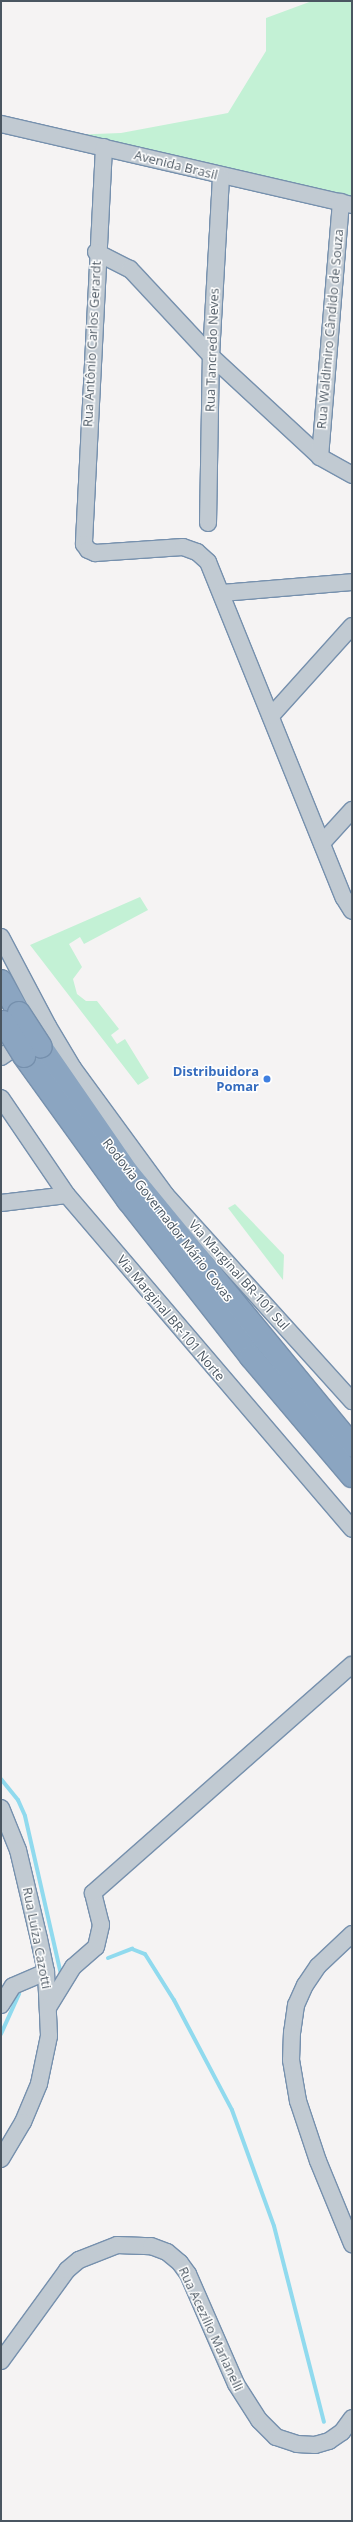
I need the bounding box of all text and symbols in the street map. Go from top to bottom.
street label: Avenida Brasil [133,147,219,183]
street label: Rua Waldimiro Cândido de Souza [313,228,347,430]
street label: Rua Antônio Carlos Gerardt [80,261,104,427]
street label: Rua Tancredo Neves [202,288,222,412]
place label: Distribuidora Pomar [173,1064,259,1095]
marker: Distribuidora Pomar [262,1074,272,1084]
street label: Rodovia Governador Mário Covas [99,1135,237,1305]
street label: Via Marginal BR-101 Sul [185,1217,293,1333]
street label: Via Marginal BR-101 Norte [114,1252,228,1384]
street label: Rua Luíza Cazotti [19,1886,55,1990]
street label: Rua Acezilio Marianelli [175,2264,247,2394]

